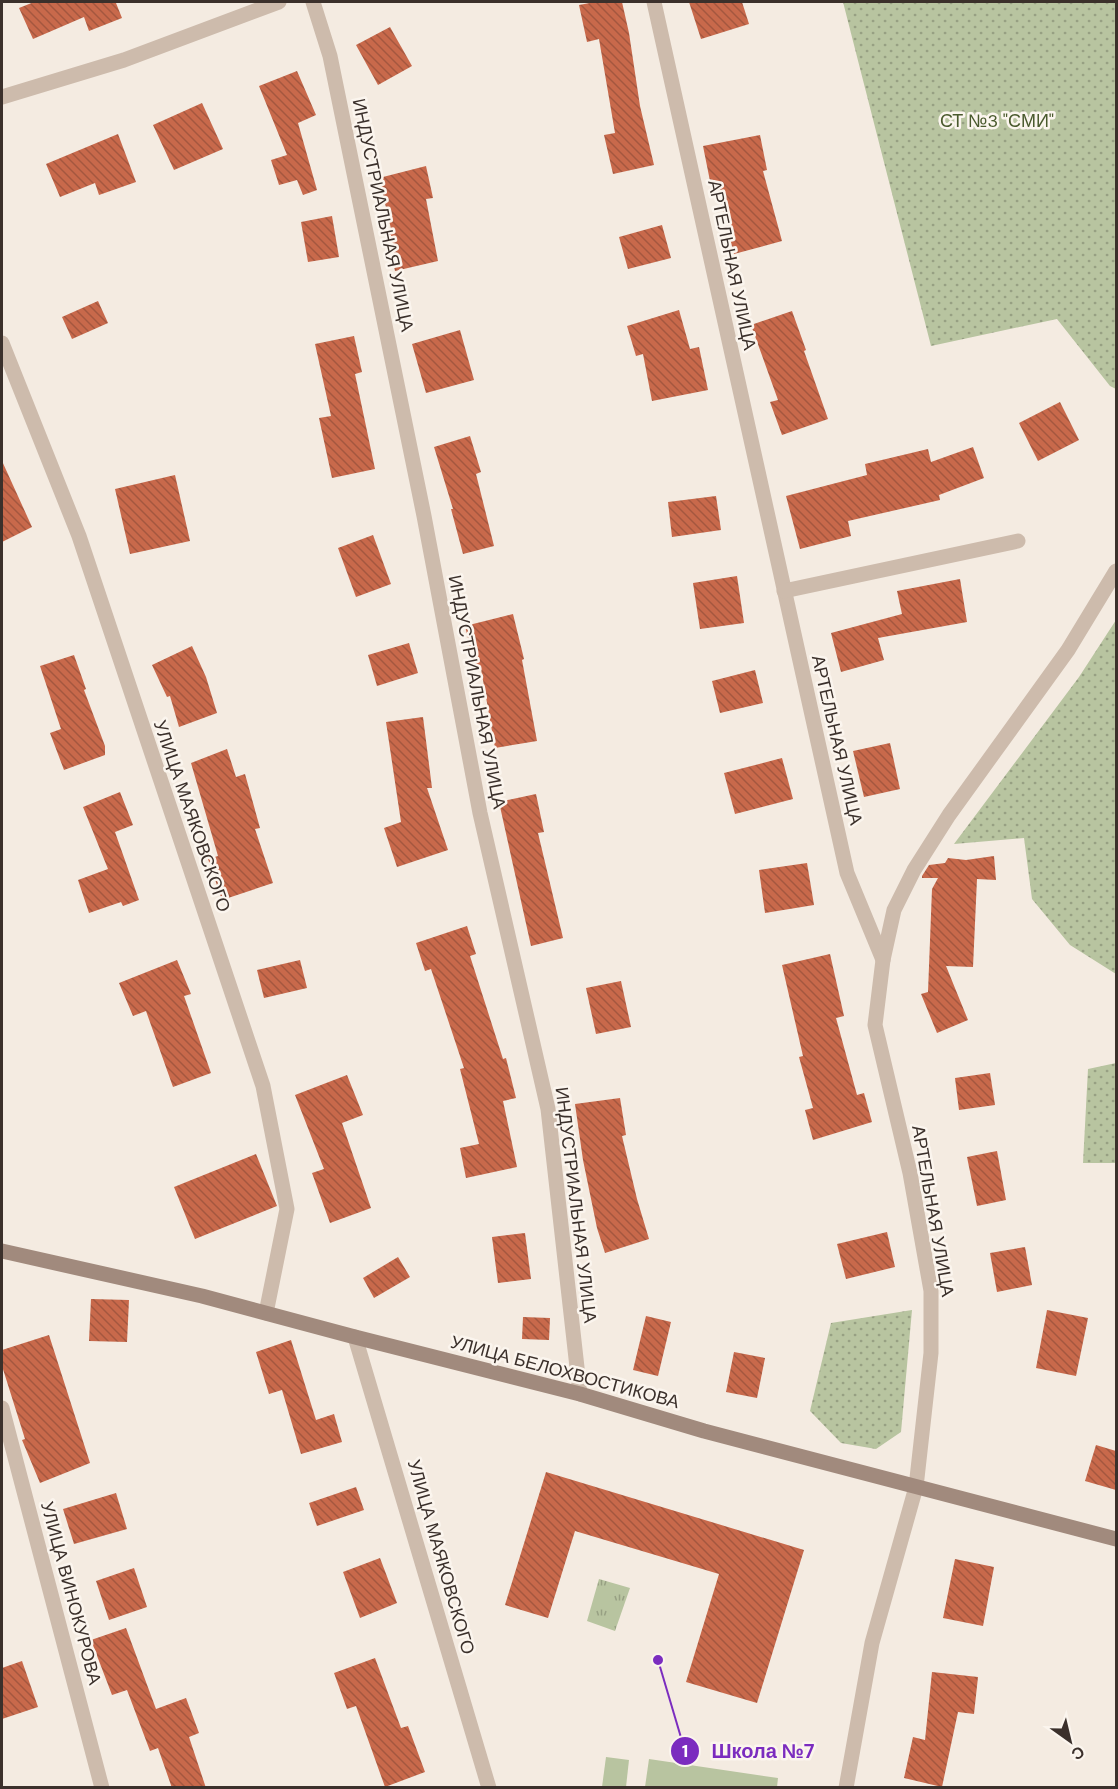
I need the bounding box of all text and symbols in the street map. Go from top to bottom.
street label: ИНДУСТРИАЛЬНАЯ УЛИЦА [347,96,419,334]
park label: СТ №3 "СМИ" [940,109,1054,133]
street label: АРТЕЛЬНАЯ УЛИЦА [702,178,762,352]
street label: ИНДУСТРИАЛЬНАЯ УЛИЦА [443,573,511,811]
street label: АРТЕЛЬНАЯ УЛИЦА [806,653,868,827]
street label: УЛИЦА МАЯКОВСКОГО [148,717,236,915]
street label: ИНДУСТРИАЛЬНАЯ УЛИЦА [550,1086,602,1324]
street label: АРТЕЛЬНАЯ УЛИЦА [906,1123,960,1299]
street label: УЛИЦА БЕЛОХВОСТИКОВА [448,1330,682,1414]
street label: УЛИЦА МАЯКОВСКОГО [402,1457,480,1657]
street label: УЛИЦА ВИНОКУРОВА [35,1499,107,1687]
north arrow [1040,1711,1100,1771]
callout: Школа №7 [670,1732,827,1770]
text: Школа №7 [711,1738,815,1764]
text: 1 [682,1739,688,1763]
text: С [1067,1741,1089,1765]

